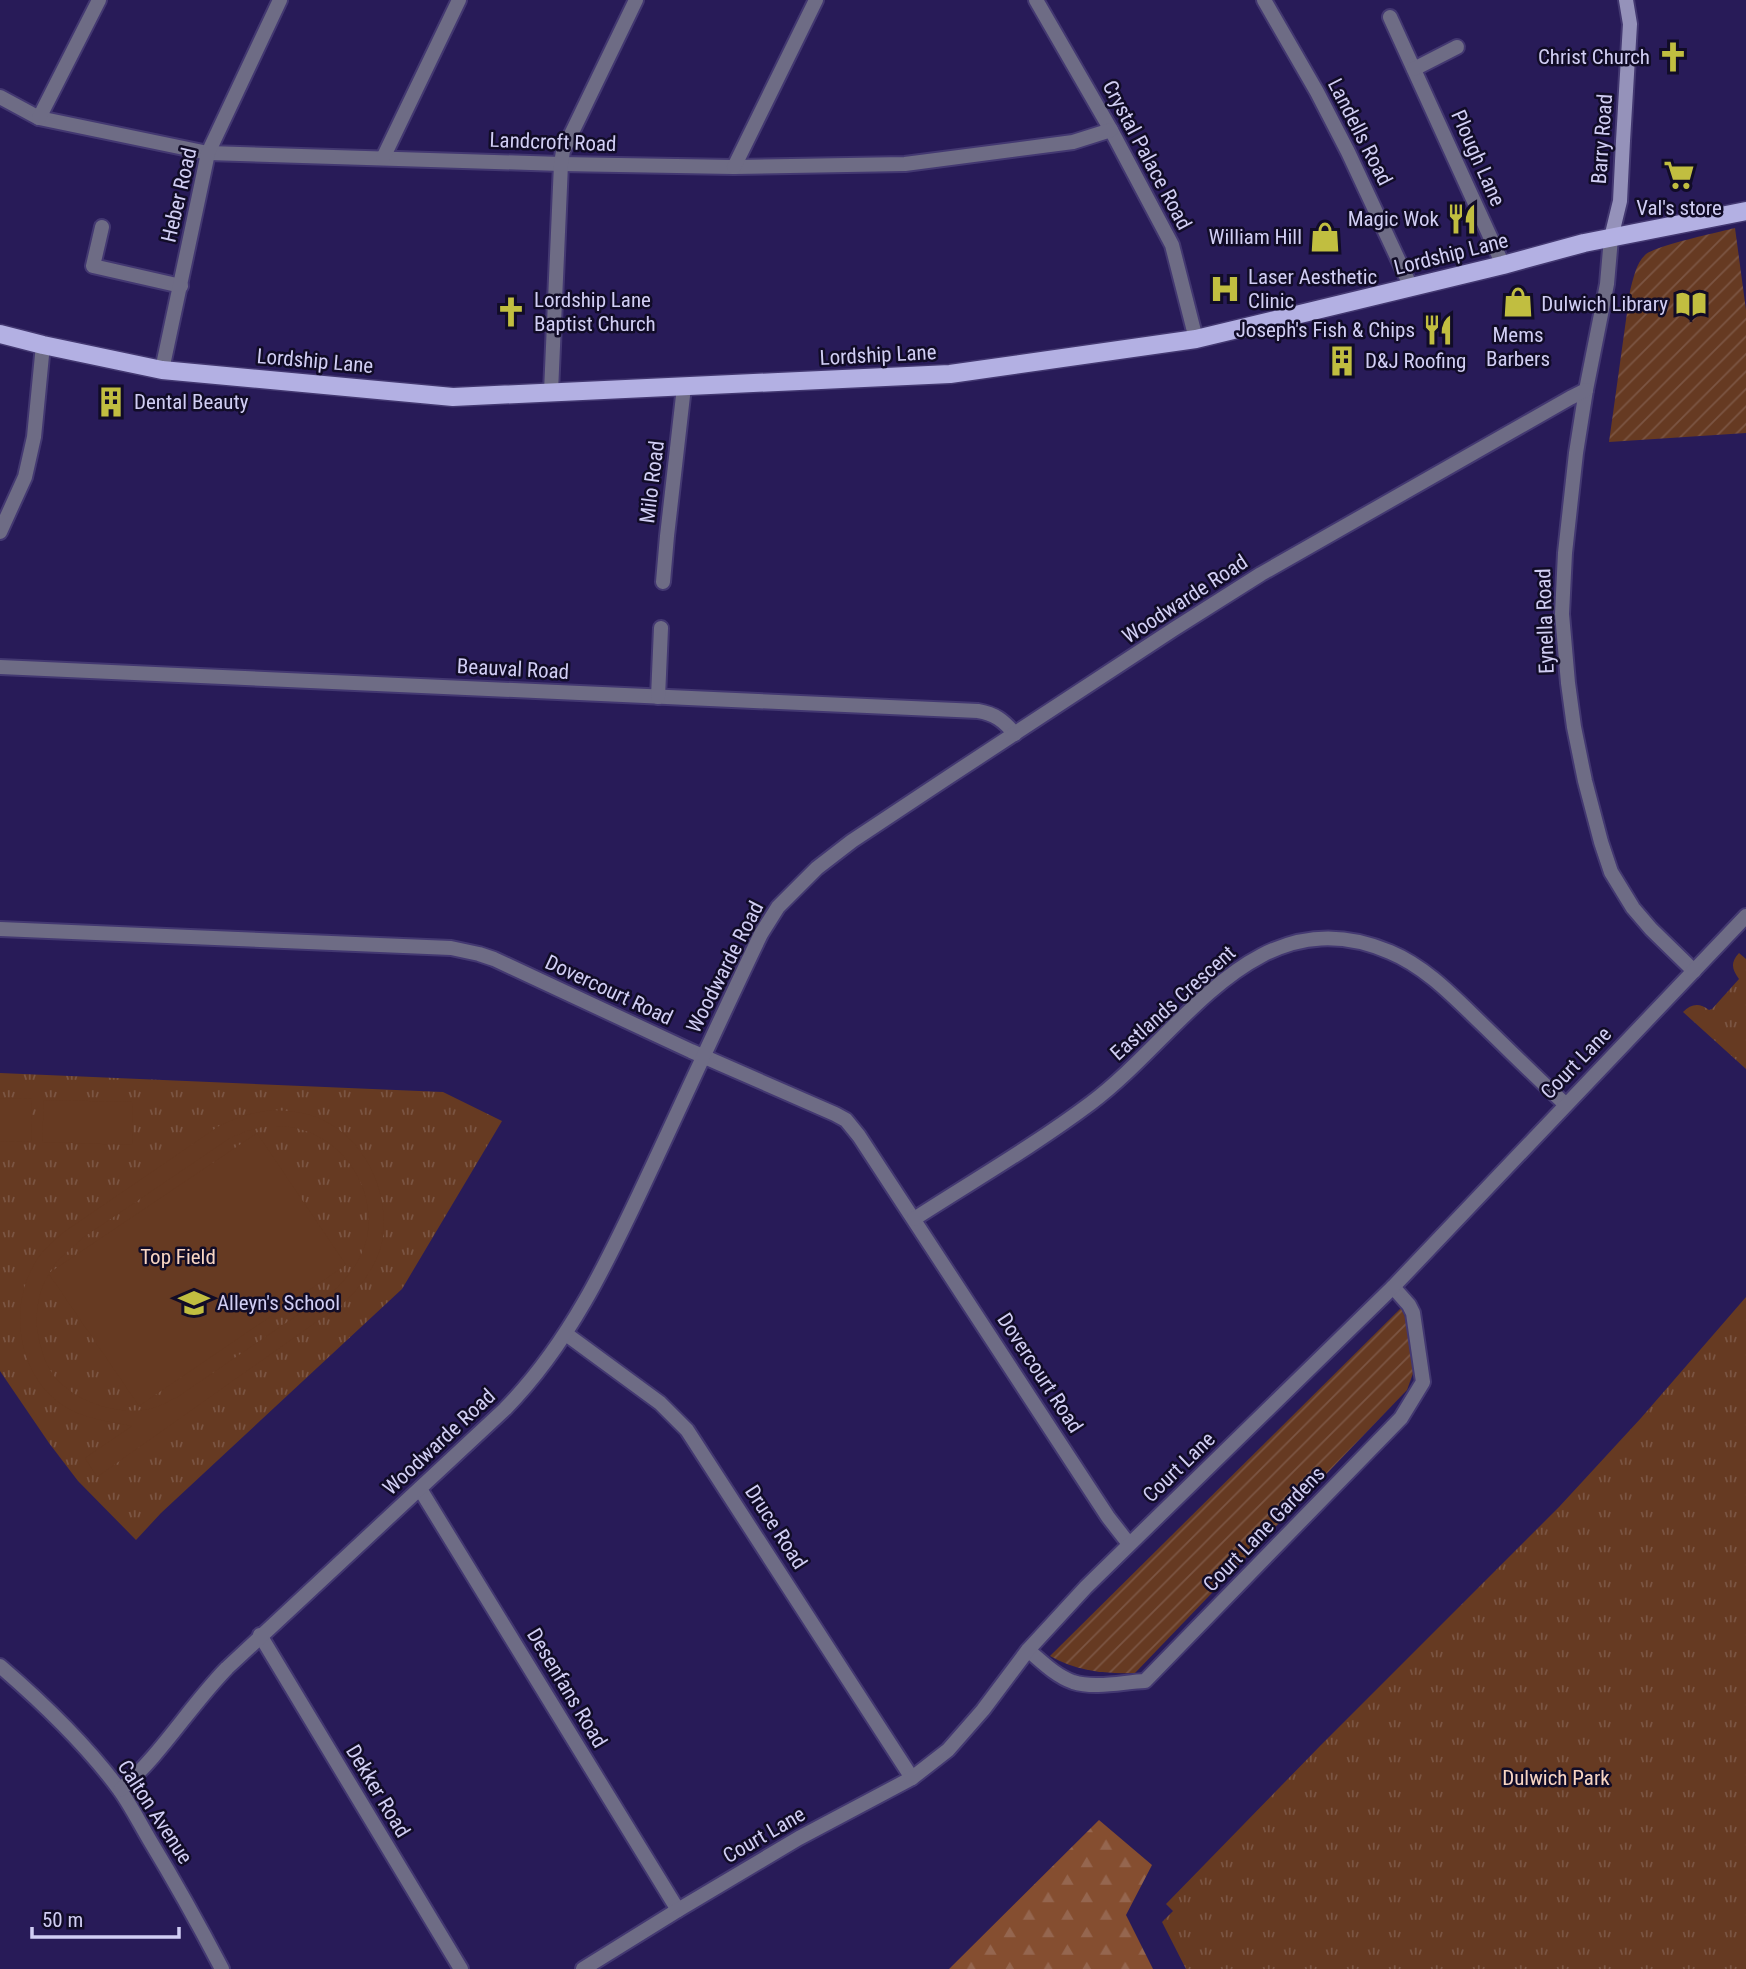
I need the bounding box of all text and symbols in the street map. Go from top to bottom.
church icon: Christ Church [1656,40,1690,74]
place label: Christ Church [1538,45,1650,69]
street label: Landells Road [1323,75,1397,189]
street label: Crystal Palace Road [1098,76,1196,234]
street label: Barry Road [1587,93,1617,185]
street label: Plough Lane [1446,106,1510,210]
street label: Landcroft Road [489,128,617,156]
street label: Heber Road [156,145,202,245]
supermarket icon: Val's store [1662,158,1696,192]
place label: Val's store [1636,196,1722,220]
restaurant icon: Magic Wok [1445,202,1479,236]
place label: Magic Wok [1348,207,1440,231]
shop icon: William Hill [1308,220,1342,254]
place label: William Hill [1209,225,1302,249]
street label: Lordship Lane [1391,228,1511,280]
place label: Laser Aesthetic Clinic [1248,265,1377,313]
hospital icon: Laser Aesthetic Clinic [1208,272,1242,306]
shop icon: Mems Barbers [1501,285,1535,319]
library icon: Dulwich Library [1674,287,1708,321]
place label: Lordship Lane Baptist Church [534,288,656,336]
place label: Dulwich Library [1541,292,1668,316]
church icon: Lordship Lane Baptist Church [494,295,528,329]
restaurant icon: Joseph's Fish & Chips [1421,313,1455,347]
place label: Joseph's Fish & Chips [1236,318,1415,342]
place label: Mems Barbers [1486,323,1550,371]
street label: Lordship Lane [819,340,937,370]
street label: Lordship Lane [256,344,374,378]
building icon: D&J Roofing [1325,344,1359,378]
place label: D&J Roofing [1365,349,1466,373]
building icon: Dental Beauty [94,385,128,419]
place label: Dental Beauty [134,390,249,414]
street label: Milo Road [635,439,669,525]
street label: Woodwarde Road [1118,550,1252,648]
street label: Eynella Road [1531,568,1559,674]
street label: Beauval Road [456,654,570,684]
street label: Woodwarde Road [682,897,768,1037]
street label: Eastlands Crescent [1106,941,1240,1065]
street label: Dovercourt Road [541,950,677,1030]
street label: Court Lane [1536,1022,1616,1104]
park label: Top Field [140,1245,216,1269]
school or university icon: Alleyn's School [177,1286,211,1320]
place label: Alleyn's School [217,1291,340,1315]
street label: Dovercourt Road [992,1309,1088,1437]
street label: Woodwarde Road [378,1384,500,1500]
street label: Court Lane [1138,1427,1220,1507]
street label: Court Lane Gardens [1198,1462,1330,1596]
street label: Druce Road [740,1481,812,1573]
street label: Desenfans Road [522,1624,612,1752]
street label: Dekker Road [341,1740,415,1842]
street label: Calton Avenue [113,1756,197,1868]
park label: Dulwich Park [1502,1766,1610,1790]
street label: Court Lane [719,1802,809,1868]
scale bar [32,1896,178,1940]
text: 50 m [42,1908,83,1932]

